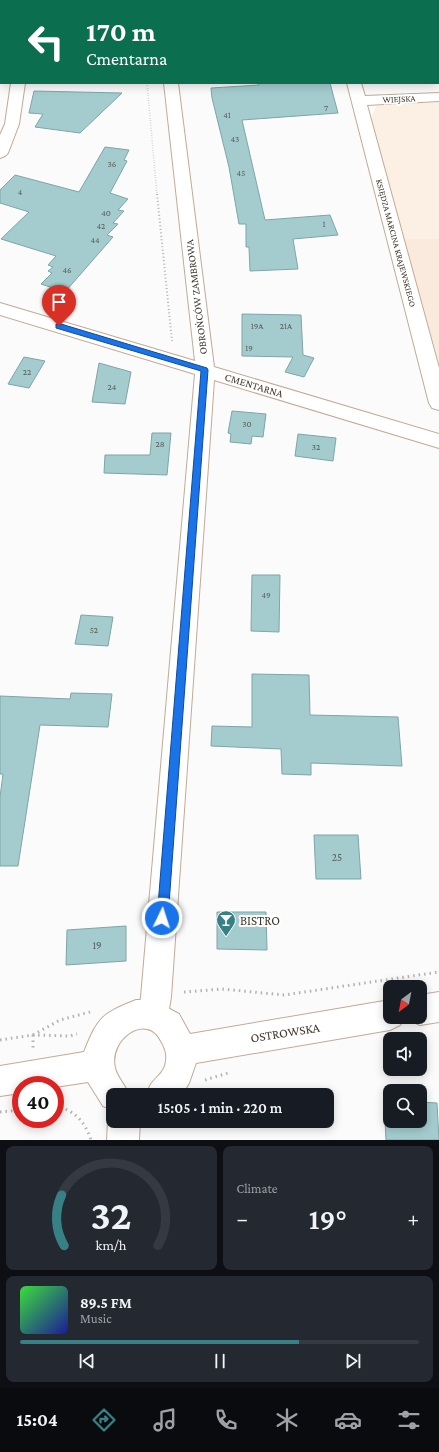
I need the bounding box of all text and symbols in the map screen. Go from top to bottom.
icon: left [20,16,72,68]
text: 170 m [86,16,156,47]
text: Cmentarna [86,49,167,69]
street label: WIEJSKA [382,93,417,105]
house number: 7 [324,103,328,113]
house number: 41 [223,110,231,120]
house number: 43 [231,134,239,144]
house number: 36 [108,159,117,169]
house number: 45 [237,168,245,178]
street label: KSIĘDZA MARCINA KRAJEWSKIEGO [374,178,418,308]
house number: 4 [18,187,23,197]
house number: 40 [101,208,111,218]
house number: 1 [323,219,326,229]
house number: 42 [97,221,105,231]
house number: 44 [90,235,100,245]
street label: OBROŃCÓW ZAMBROWA [183,238,209,355]
house number: 46 [62,265,72,275]
pin [42,285,76,326]
icon: arrive [48,291,70,313]
house number: 19A [251,321,264,331]
house number: 21A [280,321,293,331]
house number: 19 [245,343,253,353]
house number: 22 [23,367,31,377]
street label: CMENTARNA [223,370,285,400]
house number: 24 [108,382,117,392]
house number: 30 [242,419,252,429]
house number: 28 [155,439,165,449]
house number: 32 [312,442,320,452]
house number: 49 [261,590,271,600]
house number: 52 [90,625,98,635]
house number: 25 [332,851,342,863]
position arrow [141,897,183,939]
bar icon: BISTRO [215,909,237,937]
place label: BISTRO [240,913,280,928]
house number: 19 [92,939,102,951]
north arrow [383,980,427,1024]
map controls [383,980,427,1128]
street label: OSTROWSKA [249,1020,321,1045]
button: sound [383,1032,427,1076]
speed limit sign: 40 [12,1076,64,1128]
button: search [383,1084,427,1128]
text: 15:05 · 1 min · 220 m [158,1100,282,1116]
text: Climate [237,1181,277,1196]
text: 32 [91,1192,132,1238]
text: 19° [309,1202,347,1235]
text: − [237,1206,248,1231]
text: + [407,1206,419,1231]
text: km/h [96,1237,127,1253]
text: 89.5 FM [80,1295,132,1311]
text: Music [80,1311,112,1326]
icon: previous [76,1350,98,1372]
icon: pause [209,1350,231,1372]
icon: next [342,1350,364,1372]
icon: directions [90,1406,118,1434]
icon: music [151,1406,179,1434]
icon: phone [212,1406,240,1434]
icon: climate [273,1406,301,1434]
icon: car [334,1406,362,1434]
icon: filters [395,1406,423,1434]
text: 15:04 [16,1410,58,1430]

